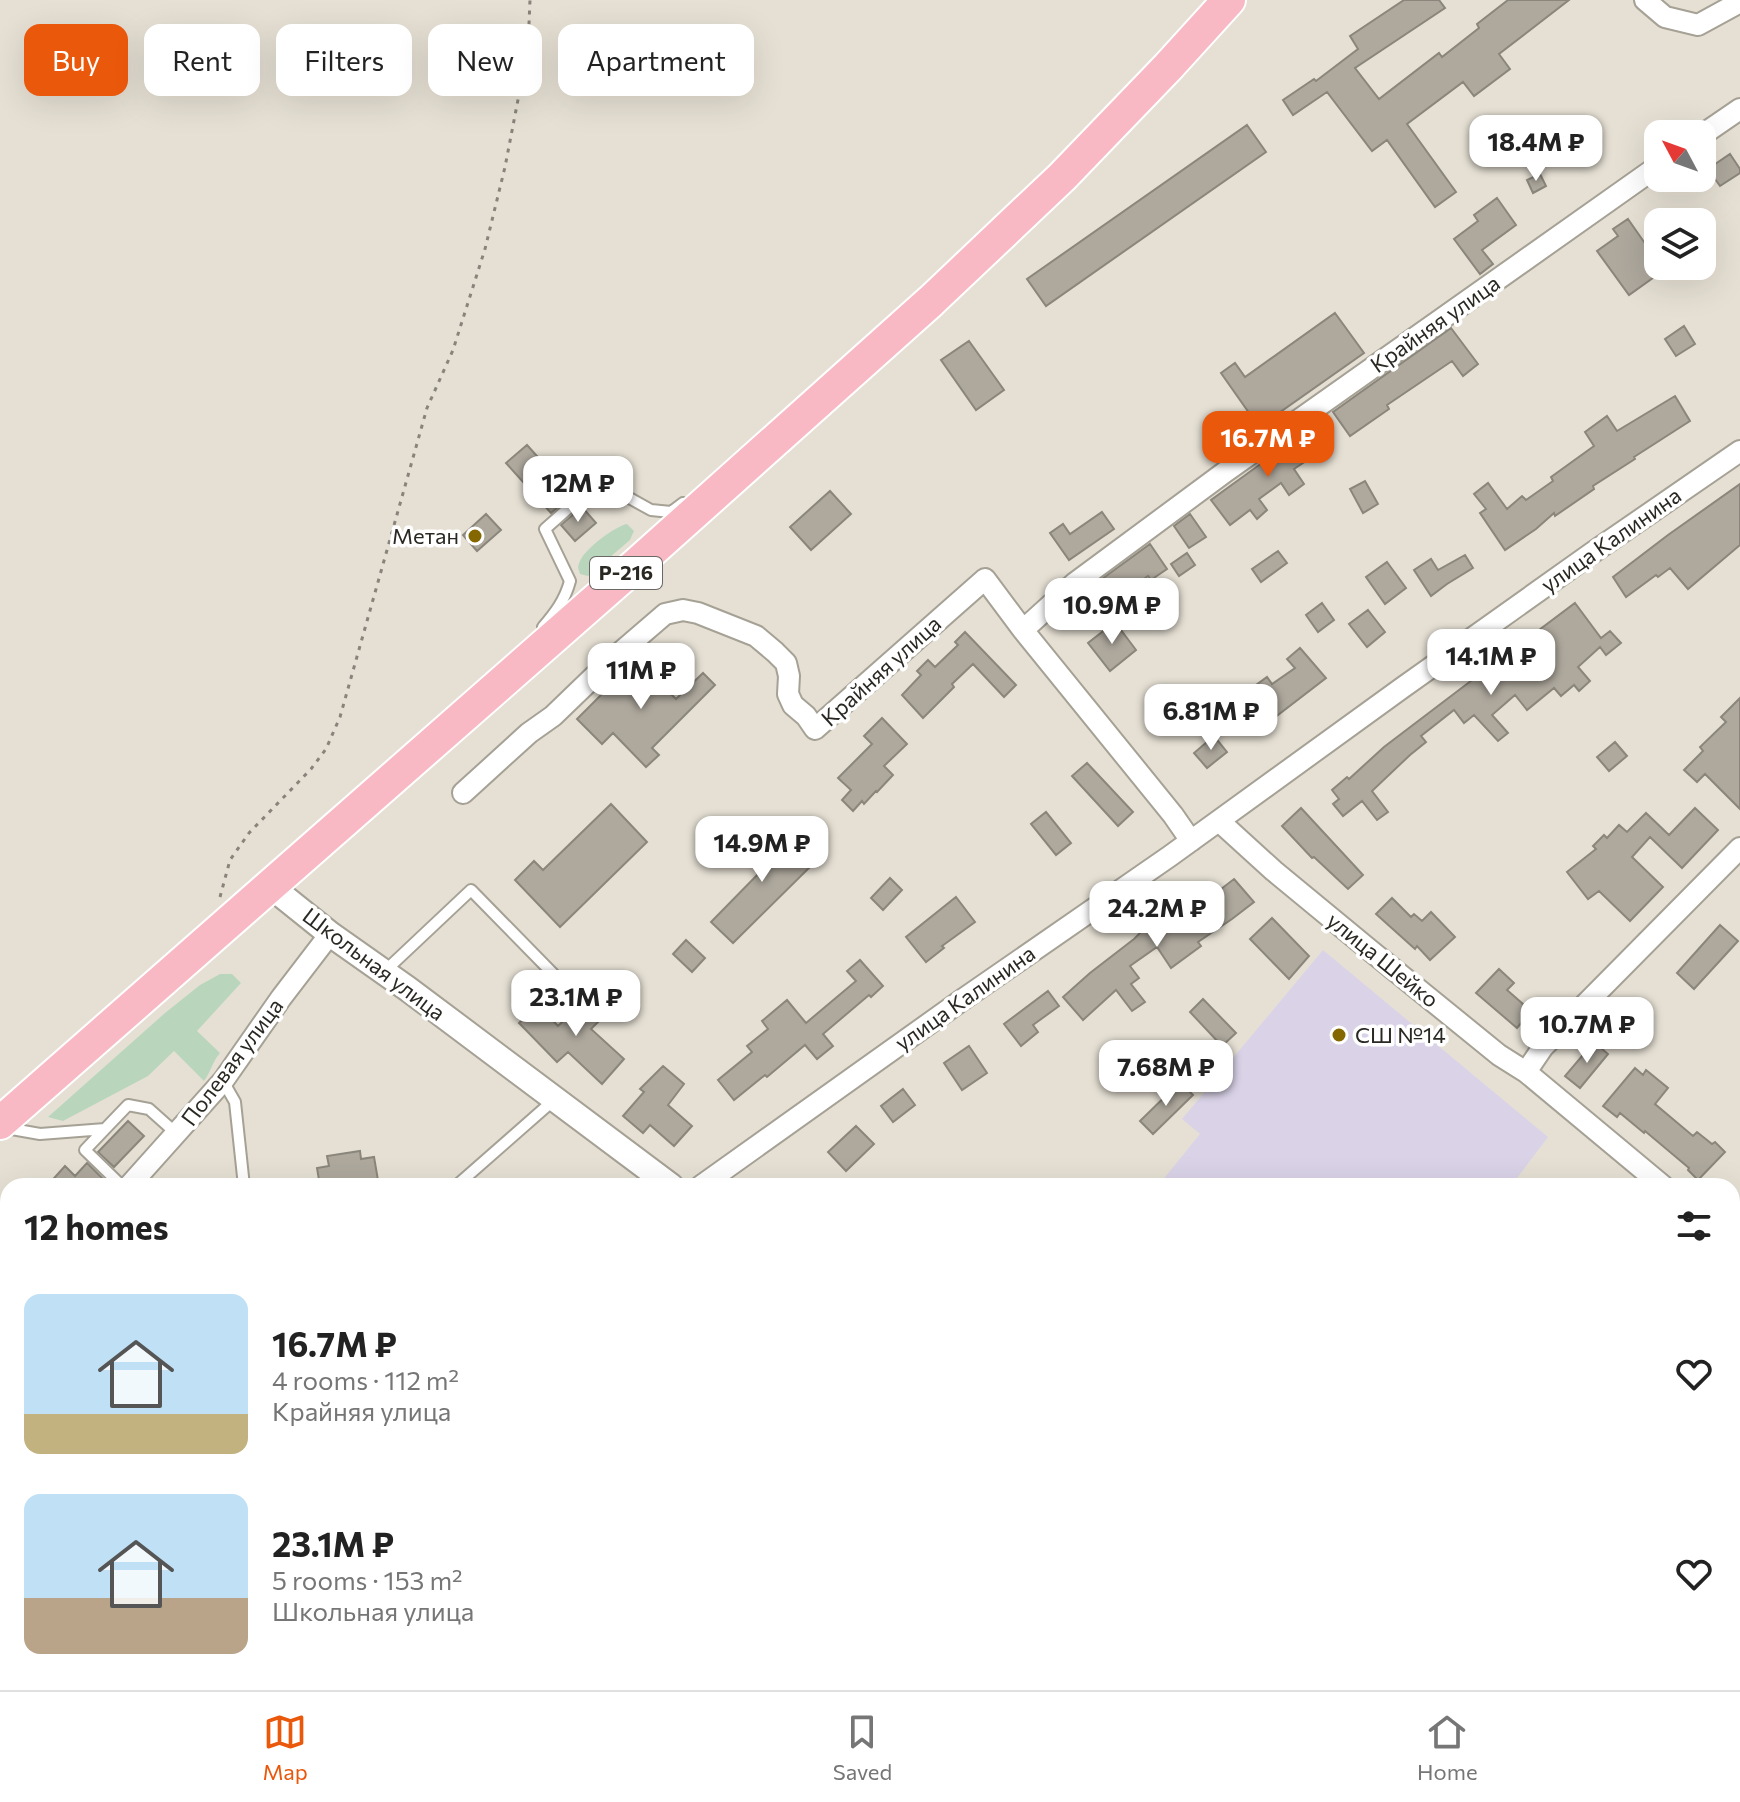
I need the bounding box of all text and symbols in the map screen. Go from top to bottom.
chip: Buy [24,24,128,96]
chip: Rent [144,24,260,96]
chip: Filters [276,24,412,96]
chip: New [428,24,542,96]
chip: Apartment [558,24,754,96]
pin: 18.4M ₽ [1462,115,1610,183]
north arrow [1644,120,1716,192]
map controls [1644,120,1716,280]
text: 18.4M ₽ [1487,125,1585,156]
button: layers [1644,208,1716,280]
street label: Крайняя улица [1365,269,1505,378]
pin: 16.7M ₽ [1194,411,1342,479]
text: 16.7M ₽ [1220,421,1316,452]
pin: 12M ₽ [522,456,634,524]
text: 12M ₽ [541,466,615,497]
street label: улица Калинина [1535,481,1686,598]
place label: Метан [392,522,459,549]
marker: Метан [466,527,484,545]
road number: Р-216 [590,557,662,589]
pin: 10.9M ₽ [1038,578,1186,646]
text: 10.9M ₽ [1063,588,1161,619]
street label: Крайняя улица [815,610,946,731]
pin: 14.1M ₽ [1417,629,1565,697]
text: 14.1M ₽ [1445,639,1537,670]
pin: 11M ₽ [585,643,697,711]
text: 11M ₽ [606,653,676,684]
pin: 6.81M ₽ [1137,684,1285,752]
text: 6.81M ₽ [1162,694,1260,725]
pin: 14.9M ₽ [688,816,836,884]
text: 14.9M ₽ [713,826,811,857]
pin: 24.2M ₽ [1083,881,1231,949]
text: 24.2M ₽ [1107,891,1207,922]
street label: Школьная улица [298,901,451,1026]
street label: улица Шейко [1322,906,1445,1013]
street label: улица Калинина [889,939,1040,1056]
pin: 23.1M ₽ [502,970,650,1038]
text: 23.1M ₽ [529,980,623,1011]
street label: Полевая улица [175,993,288,1131]
pin: 10.7M ₽ [1513,997,1661,1065]
text: 10.7M ₽ [1539,1007,1635,1038]
place label: СШ №14 [1355,1021,1446,1048]
marker: СШ №14 [1330,1026,1348,1044]
pin: 7.68M ₽ [1092,1040,1240,1108]
text: 7.68M ₽ [1117,1050,1215,1081]
icon: filters [1672,1204,1716,1248]
text: 12 homes [24,1205,169,1247]
text: 16.7M ₽ [272,1322,397,1364]
icon: home [88,1326,184,1422]
icon: heart [1672,1352,1716,1396]
text: 4 rooms · 112 m² [272,1364,459,1395]
text: Крайняя улица [272,1395,451,1426]
text: 23.1M ₽ [272,1522,394,1564]
icon: home [88,1526,184,1622]
icon: heart [1672,1552,1716,1596]
text: 5 rooms · 153 m² [272,1564,463,1595]
text: Школьная улица [272,1595,474,1626]
tab: Map [262,1710,308,1785]
tab: Saved [833,1710,892,1785]
tab: Home [1417,1710,1478,1785]

